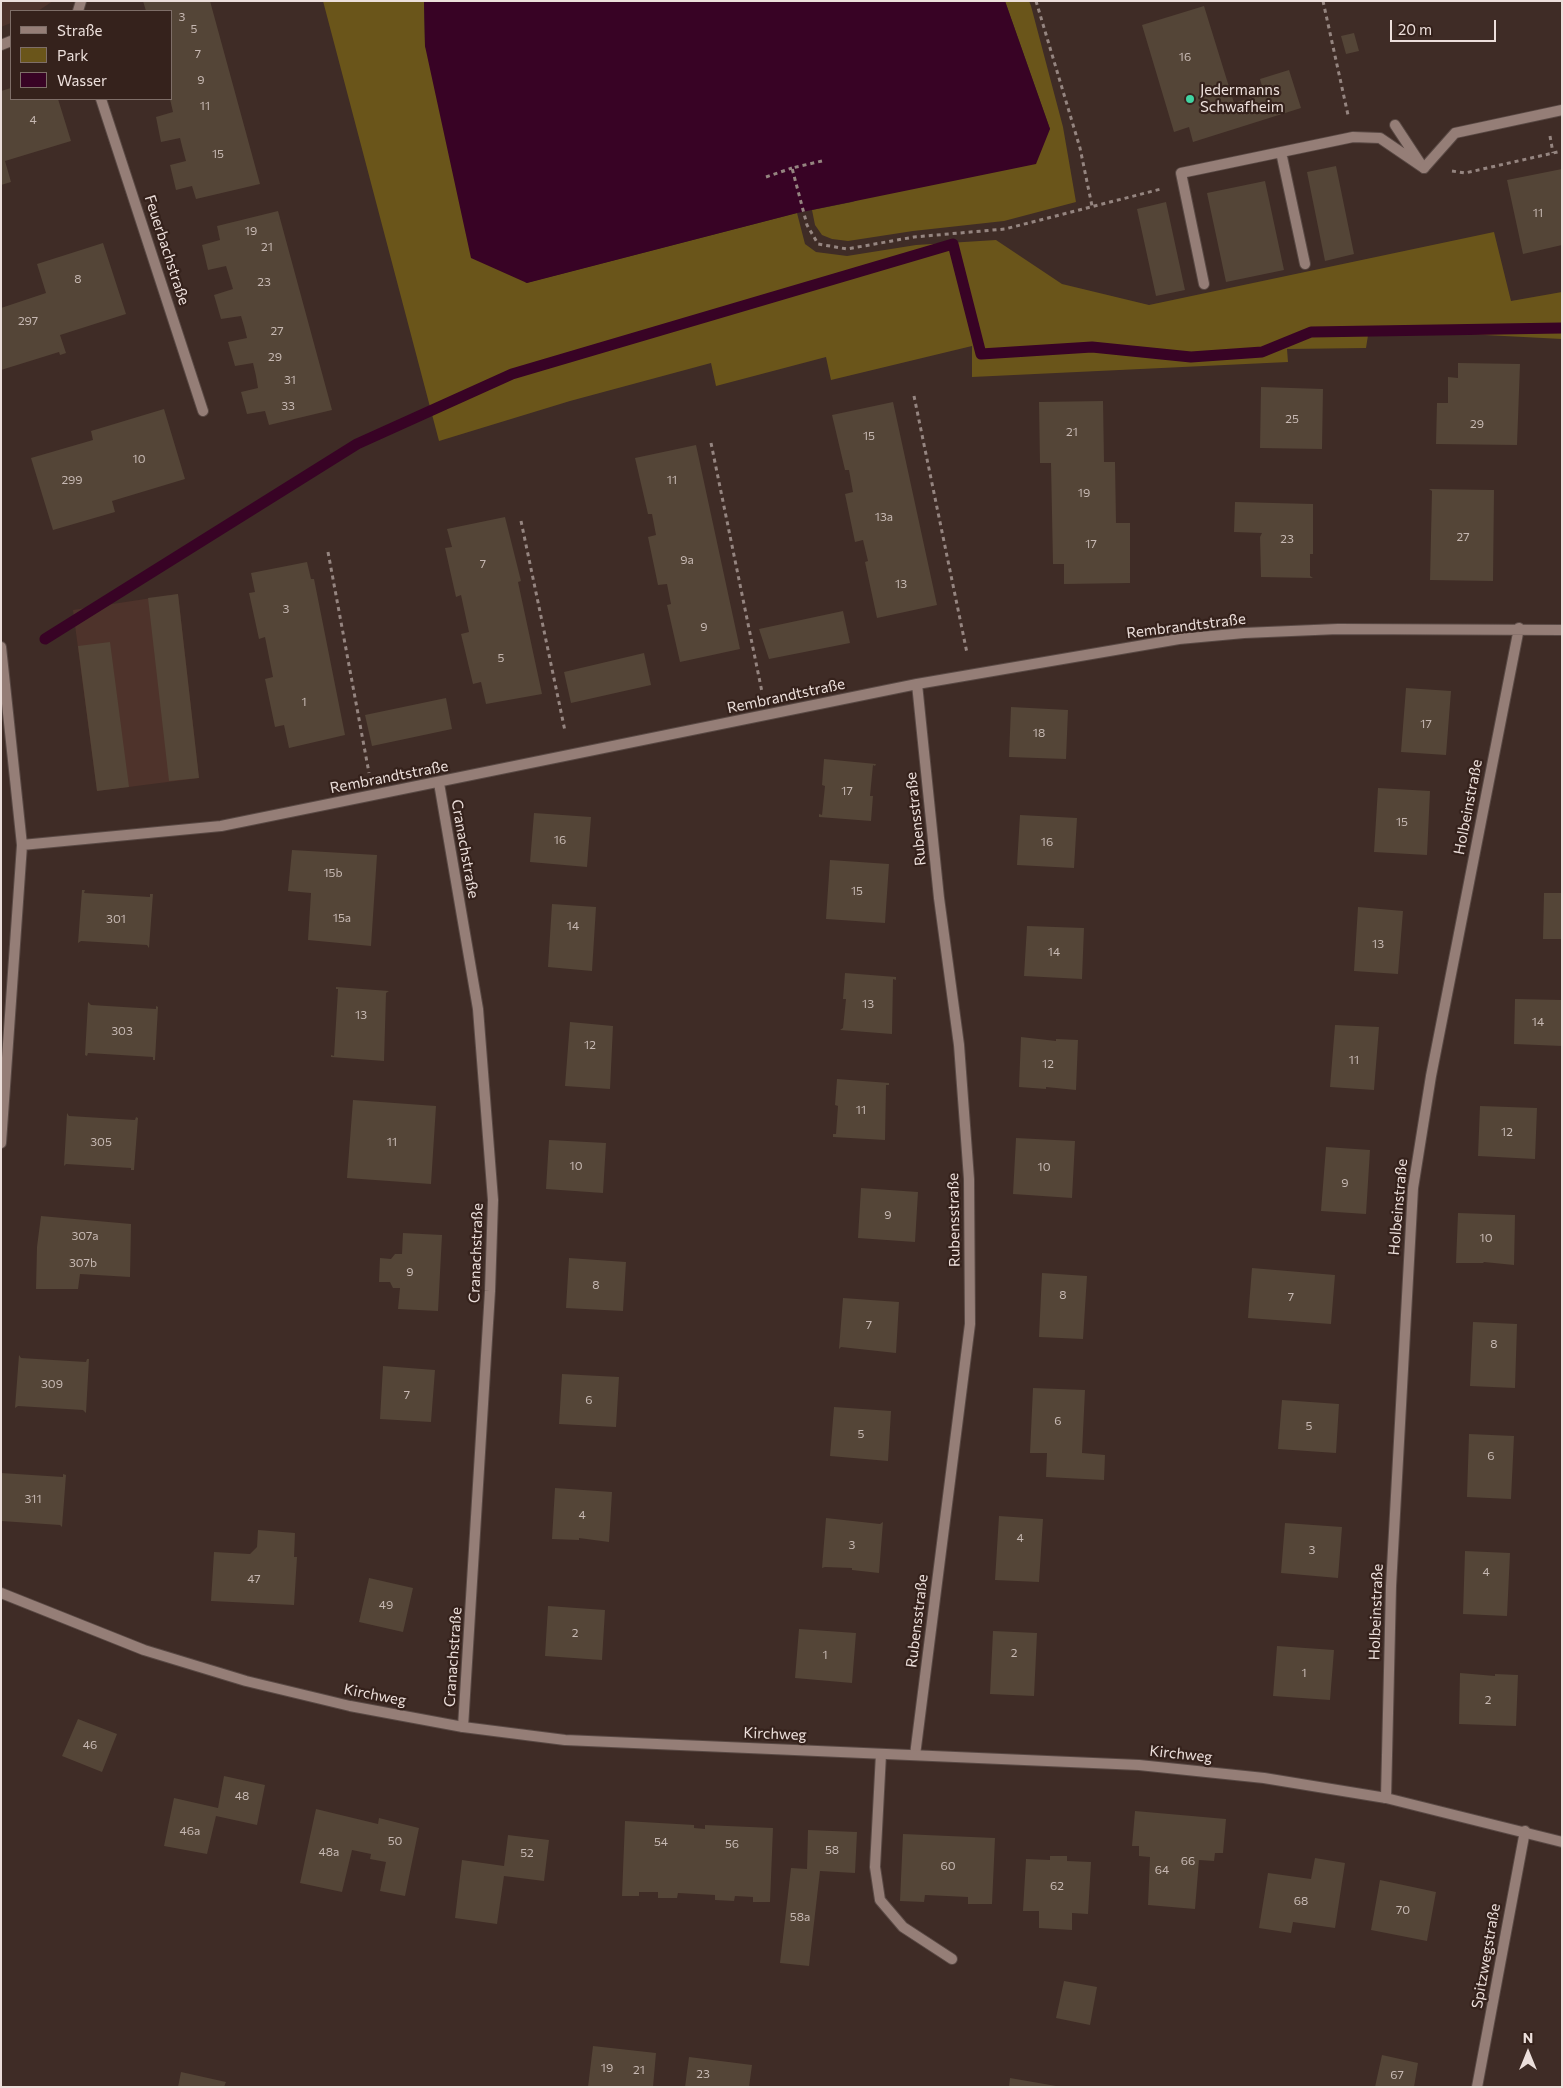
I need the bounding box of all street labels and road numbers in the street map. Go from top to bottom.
street label: Feuerbachstraße [141,193,193,307]
street label: Rembrandtstraße [1125,610,1247,642]
street label: Rembrandtstraße [725,675,847,717]
street label: Rembrandtstraße [328,757,450,797]
street label: Holbeinstraße [1450,758,1486,856]
street label: Rubensstraße [902,771,930,867]
street label: Cranachstraße [447,798,483,900]
street label: Holbeinstraße [1385,1158,1411,1256]
street label: Rubensstraße [944,1173,964,1267]
street label: Cranachstraße [465,1203,487,1303]
street label: Holbeinstraße [1365,1563,1387,1661]
street label: Rubensstraße [902,1573,932,1669]
street label: Cranachstraße [441,1606,465,1708]
street label: Kirchweg [342,1680,408,1710]
street label: Kirchweg [743,1724,807,1744]
street label: Kirchweg [1149,1742,1213,1766]
street label: Spitzwegstraße [1468,1902,1504,2010]

